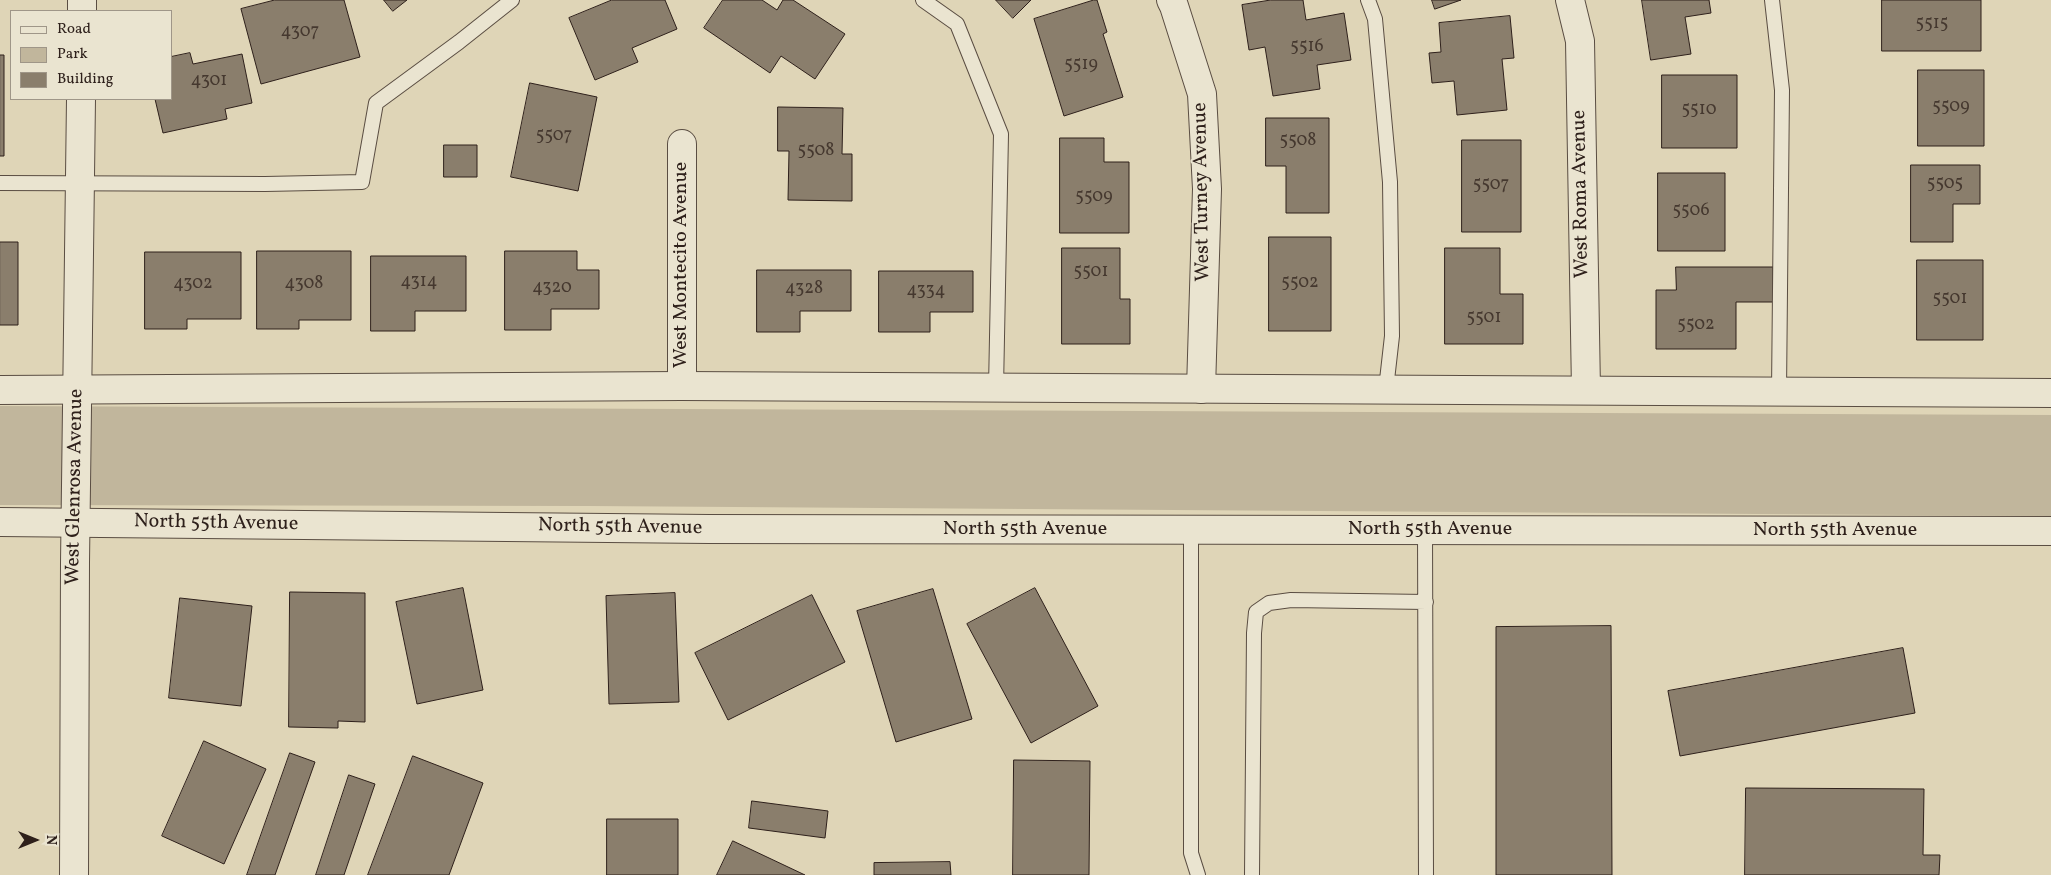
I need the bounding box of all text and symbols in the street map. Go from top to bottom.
legend [10,10,172,100]
house number: 5515 [1916,14,1948,36]
text: Road [57,19,91,40]
house number: 4307 [281,22,319,44]
house number: 5516 [1290,37,1324,59]
text: Park [57,44,88,65]
house number: 5519 [1064,55,1098,77]
text: Building [57,69,113,90]
house number: 4301 [191,71,227,93]
house number: 5509 [1932,97,1970,119]
house number: 5510 [1681,100,1717,122]
street label: West Turney Avenue [1189,102,1217,282]
street label: West Roma Avenue [1569,110,1595,278]
house number: 5507 [536,126,572,148]
house number: 5508 [1280,131,1316,153]
house number: 5508 [798,141,834,163]
street label: West Montecito Avenue [670,162,694,368]
house number: 5505 [1927,174,1963,196]
house number: 5507 [1473,175,1509,197]
house number: 5509 [1075,187,1113,209]
house number: 5506 [1672,201,1710,223]
house number: 5501 [1074,262,1108,284]
house number: 4314 [401,272,437,294]
house number: 5502 [1281,273,1319,295]
house number: 4302 [173,274,213,296]
house number: 4308 [285,274,323,296]
house number: 4320 [532,278,572,300]
house number: 4328 [785,279,823,301]
house number: 4334 [906,281,946,303]
house number: 5501 [1933,289,1967,311]
house number: 5501 [1467,308,1501,330]
house number: 5502 [1677,315,1715,337]
street label: West Glenrosa Avenue [62,389,90,585]
street label: North 55th Avenue [134,511,298,537]
street label: North 55th Avenue [538,515,702,541]
street label: North 55th Avenue [943,518,1107,542]
street label: North 55th Avenue [1348,518,1512,542]
street label: North 55th Avenue [1753,519,1917,543]
north arrow [10,815,60,865]
text: N [41,835,60,845]

